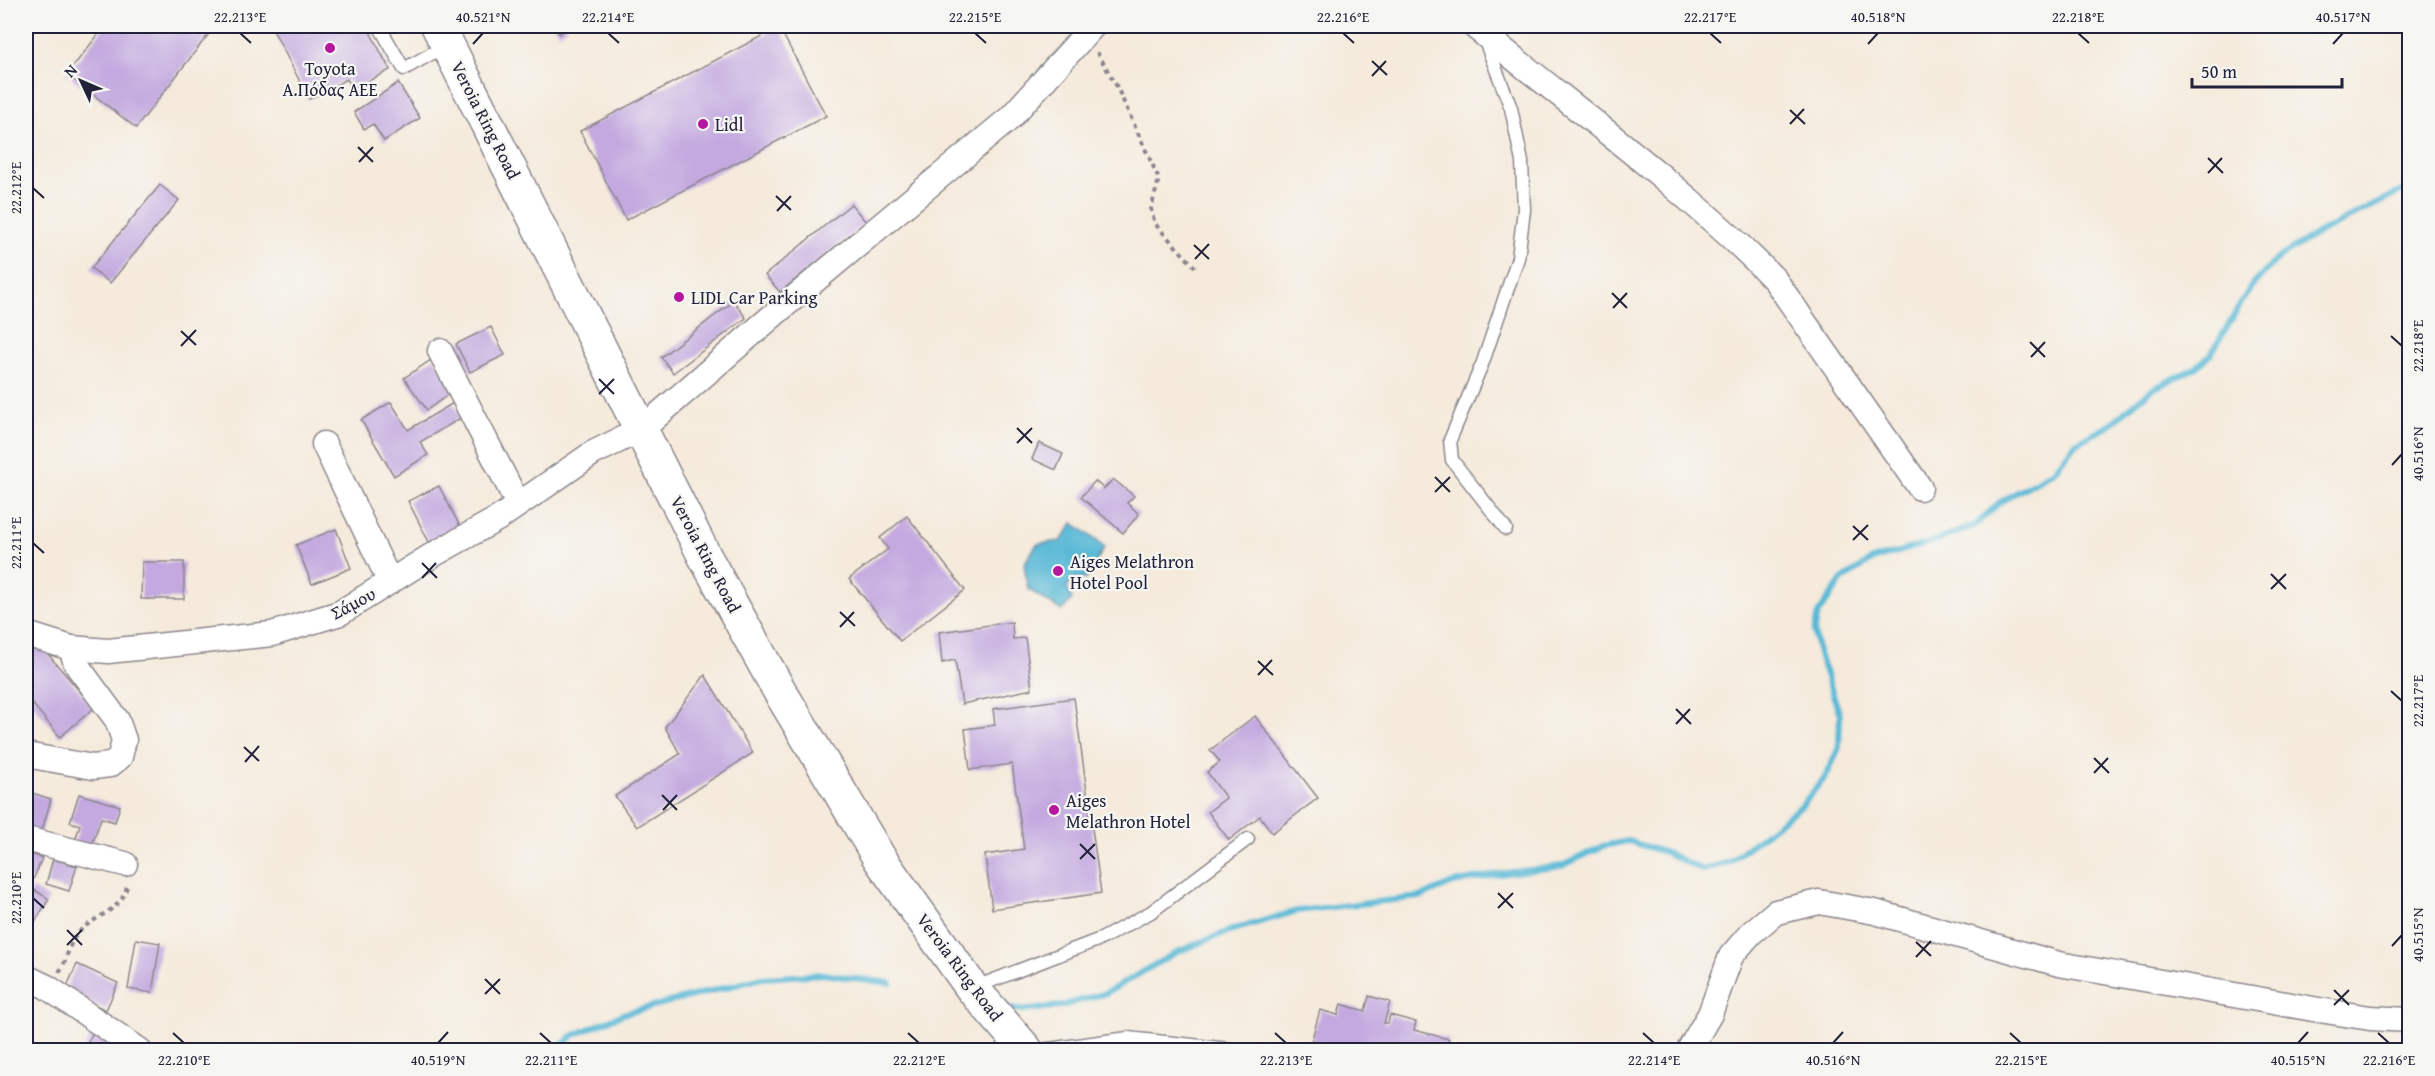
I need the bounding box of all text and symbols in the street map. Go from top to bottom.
text: 22.213°E [214,6,267,27]
text: 40.521°N [456,6,511,27]
text: 22.214°E [582,6,635,27]
text: 22.215°E [949,6,1002,27]
text: 22.216°E [1317,6,1370,27]
text: 22.217°E [1684,6,1737,27]
text: 40.518°N [1851,6,1906,27]
text: 22.218°E [2052,6,2105,27]
text: 40.517°N [2316,6,2371,27]
marker: Toyota Α.Πόδας ΑΕΕ [323,41,337,55]
north arrow [51,51,111,111]
scale bar [2192,51,2342,89]
place label: Toyota Α.Πόδας ΑΕΕ [282,55,378,103]
street label: Verοia Ring Road [445,56,528,184]
text: N [58,58,83,83]
text: 50 m [2201,58,2237,85]
place label: Lidl [715,111,744,138]
marker: Lidl [696,117,710,131]
text: 22.212°E [5,161,26,214]
place label: LIDL Car Parking [691,284,818,311]
marker: LIDL Car Parking [672,290,686,304]
text: 22.218°E [2407,319,2428,372]
text: 40.516°N [2407,426,2428,481]
street label: Verοia Ring Road [664,491,748,618]
text: 22.211°E [5,516,26,569]
place label: Aiges Melathron Hotel Pool [1070,548,1194,596]
marker: Aiges Melathron Hotel Pool [1051,564,1065,578]
street label: Σάμου [326,580,380,626]
text: 22.217°E [2407,674,2428,727]
place label: Aiges Melathron Hotel [1066,787,1191,835]
marker: Aiges Melathron Hotel [1047,803,1061,817]
text: 22.210°E [5,871,26,924]
street label: Verοia Ring Road [910,907,1010,1027]
text: 40.515°N [2407,907,2428,962]
text: 22.210°E [158,1049,211,1070]
text: 40.519°N [411,1049,466,1070]
text: 22.211°E [525,1049,578,1070]
text: 22.212°E [893,1049,946,1070]
text: 22.213°E [1260,1049,1313,1070]
text: 22.214°E [1628,1049,1681,1070]
text: 40.516°N [1806,1049,1861,1070]
text: 22.215°E [1995,1049,2048,1070]
text: 40.515°N [2271,1049,2326,1070]
text: 22.216°E [2363,1049,2416,1070]

